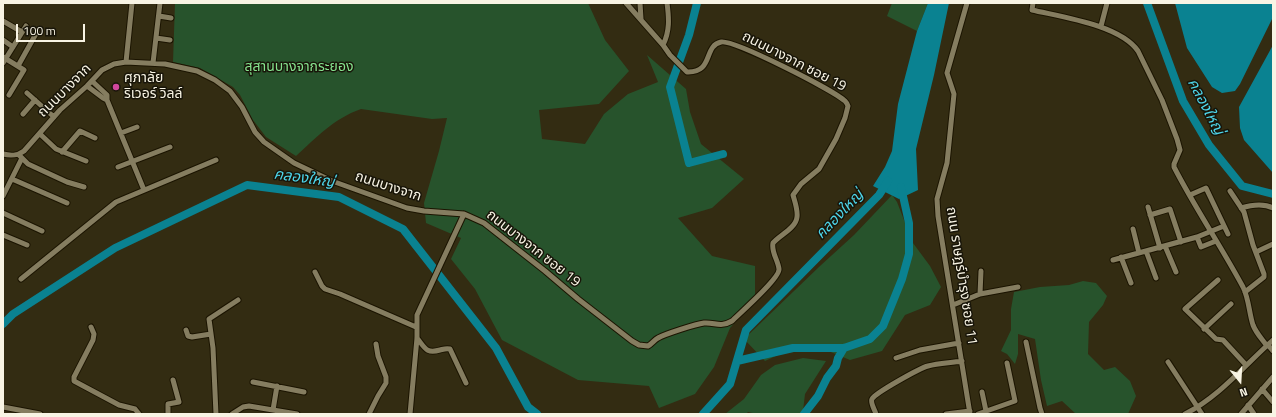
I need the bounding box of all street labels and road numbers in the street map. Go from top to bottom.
street label: ถนนบางจาก ซอย 19 [739,28,849,96]
street label: ถนนบางจาก [35,61,95,121]
street label: ถนนบางจาก [353,168,423,206]
street label: ถนน ราษฎร์บำรุง ซอย 11 [942,206,980,346]
street label: ถนนบางจาก ซอย 19 [483,207,583,291]

